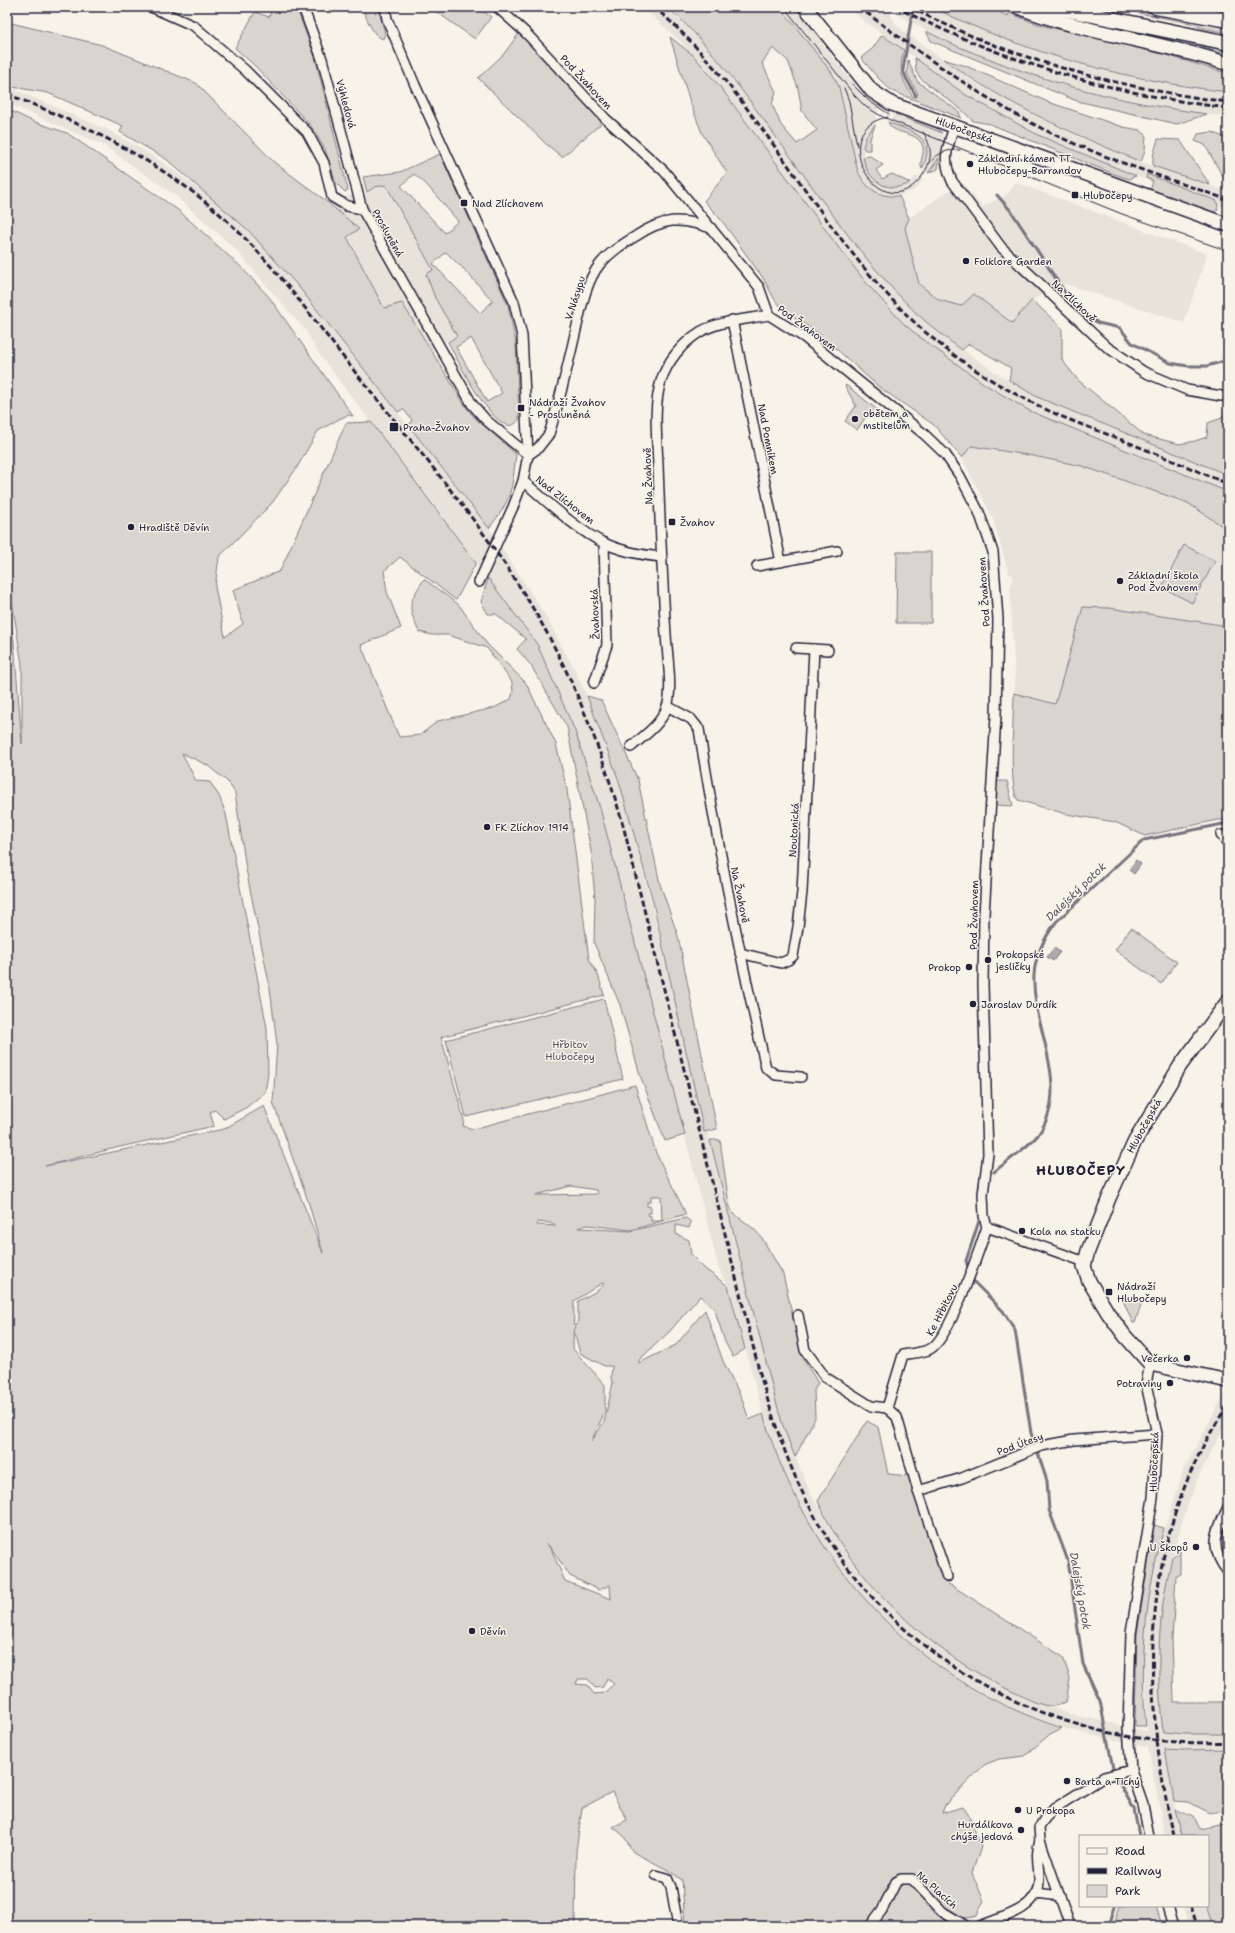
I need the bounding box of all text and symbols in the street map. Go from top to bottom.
street label: Pod Žvahovem [557,52,615,112]
street label: Výhledová [333,78,359,131]
street label: Hlubočepská [933,114,995,147]
place label: Základní kámen TT Hlubočepy-Barrandov [978,152,1082,177]
marker: Základní kámen TT Hlubočepy-Barrandov [965,159,975,169]
place label: Hlubočepy [1083,189,1133,202]
marker: Hlubočepy [1070,190,1080,200]
place label: Nad Zlíchovem [472,197,544,210]
marker: Nad Zlíchovem [459,198,469,208]
street label: Prosluněná [369,207,407,260]
place label: Folklore Garden [974,255,1052,268]
marker: Folklore Garden [961,256,971,266]
street label: V Násypu [562,274,588,322]
street label: Na Zlíchově [1049,277,1099,325]
street label: Pod Žvahovem [775,302,839,354]
place label: Nádraží Žvahov - Prosluněná [529,396,606,421]
street label: Nad Pomníkem [755,402,781,476]
marker: Nádraží Žvahov - Prosluněná [516,403,526,413]
place label: obětem a mstitelům [863,407,910,432]
marker: obětem a mstitelům [850,414,860,424]
marker: Praha-Žvahov [388,421,400,433]
place label: Praha-Žvahov [403,421,470,434]
street label: Na Žvahově [640,447,655,505]
street label: Nad Zlíchovem [533,473,597,527]
place label: Žvahov [680,516,715,529]
marker: Žvahov [667,517,677,527]
place label: Hradiště Děvín [139,521,209,534]
marker: Hradiště Děvín [126,522,136,532]
street label: Pod Žvahovem [975,556,993,627]
place label: Základní škola Pod Žvahovem [1128,569,1199,594]
marker: Základní škola Pod Žvahovem [1115,576,1125,586]
street label: Žvahovská [588,588,602,640]
street label: Noutonická [786,802,802,858]
place label: FK Zlíchov 1914 [495,821,569,834]
marker: FK Zlíchov 1914 [482,822,492,832]
water label: Dalejský potok [1043,859,1110,925]
street label: Na Žvahově [728,866,752,925]
street label: Pod Žvahovem [967,880,981,950]
place label: Prokopské jesličky [995,948,1045,973]
marker: Prokopské jesličky [983,955,993,965]
place label: Prokop [928,961,961,974]
marker: Prokop [964,962,974,972]
place label: Jaroslav Durdík [981,998,1057,1011]
marker: Jaroslav Durdík [968,999,978,1009]
park label: Hřbitov Hlubočepy [545,1038,595,1063]
street label: Hlubočepská [1124,1096,1165,1155]
district label: HLUBOČEPY [1036,1161,1126,1179]
place label: Kola na statku [1030,1225,1101,1238]
marker: Kola na statku [1017,1226,1027,1236]
place label: Nádraží Hlubočepy [1117,1280,1167,1305]
street label: Ke Hřbitovu [923,1282,961,1338]
marker: Nádraží Hlubočepy [1104,1287,1114,1297]
place label: Večerka [1141,1352,1180,1365]
marker: Večerka [1182,1353,1192,1363]
place label: Potraviny [1117,1377,1162,1390]
marker: Potraviny [1165,1378,1175,1388]
street label: Pod Útesy [995,1430,1045,1458]
street label: Hlubočepská [1146,1431,1162,1492]
place label: U Škopů [1150,1541,1188,1554]
marker: U Škopů [1191,1542,1201,1552]
water label: Dalejský potok [1066,1551,1094,1632]
place label: Děvín [480,1625,506,1638]
marker: Děvín [467,1626,477,1636]
place label: Barta a Tichý [1075,1775,1140,1788]
marker: Barta a Tichý [1062,1776,1072,1786]
place label: U Prokopa [1026,1804,1076,1817]
marker: U Prokopa [1013,1805,1023,1815]
place label: Hurdálkova chýše jedová [951,1818,1014,1843]
marker: Hurdálkova chýše jedová [1016,1825,1026,1835]
legend [1079,1835,1209,1907]
text: Road [1115,1843,1146,1859]
text: Railway [1115,1863,1162,1879]
street label: Na Placích [914,1868,960,1912]
text: Park [1115,1883,1141,1899]

